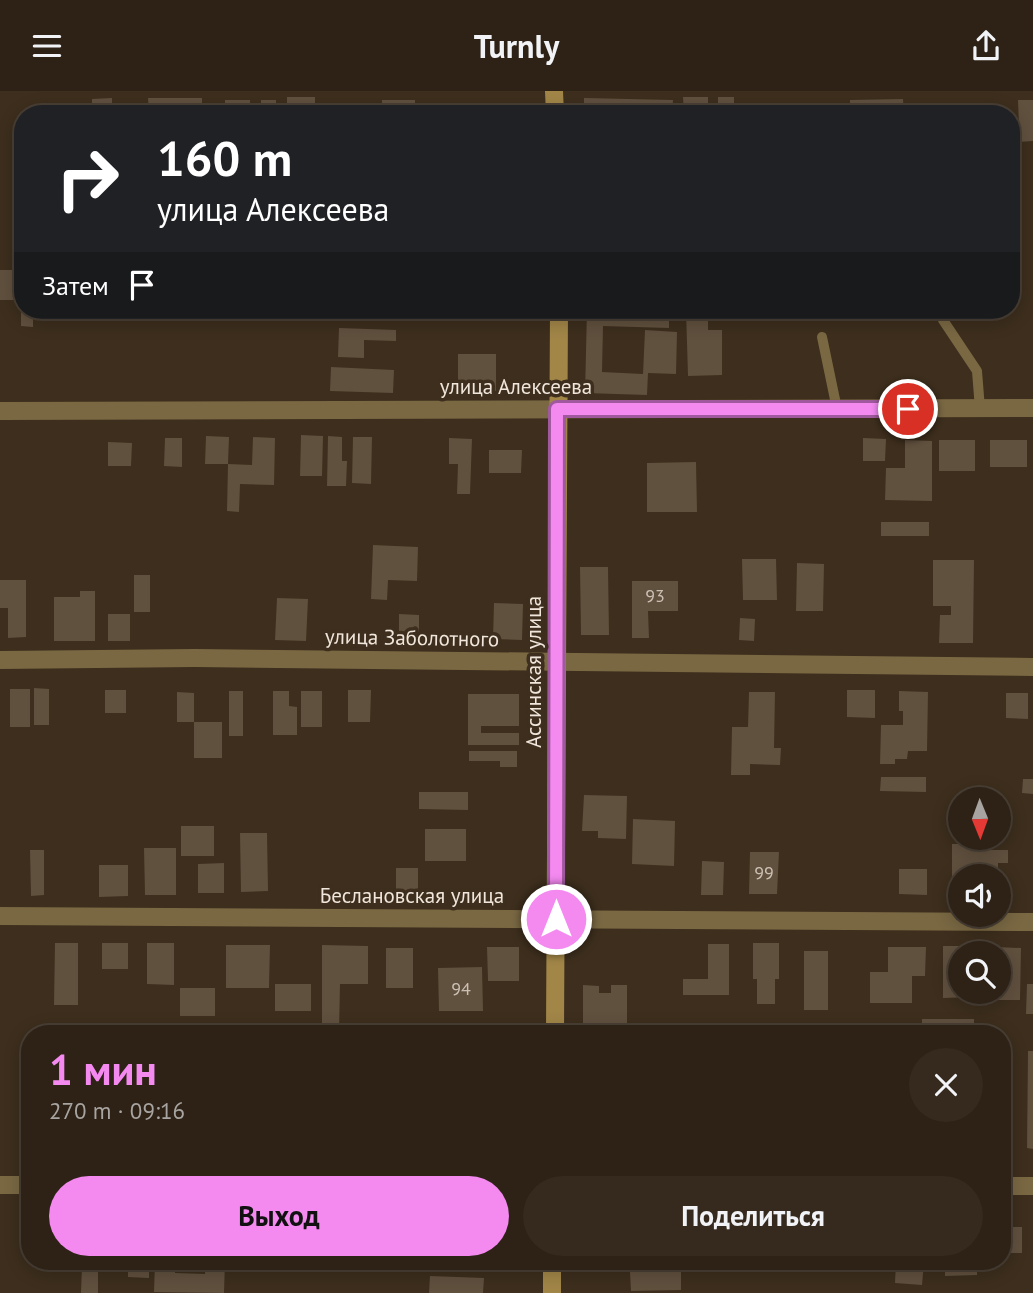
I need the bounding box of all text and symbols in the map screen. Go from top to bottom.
text: Turnly [474,25,559,67]
icon: menu [28,27,66,65]
icon: share [967,27,1005,65]
text: 160 m [157,126,292,190]
icon: right [42,133,133,224]
text: улица Алексеева [157,188,389,230]
icon: arrive [123,266,161,304]
text: Затем [42,269,109,302]
street label: улица Алексеева [440,373,592,400]
pin [878,379,938,439]
icon: arrive [889,390,927,428]
house number: 93 [645,584,665,607]
street label: Ассинская улица [520,596,547,748]
street label: улица Заболотного [325,622,499,653]
north arrow [948,787,1012,851]
map controls [948,787,1011,1004]
house number: 99 [754,861,774,884]
button: sound [948,864,1011,927]
street label: Беслановская улица [320,882,504,909]
position arrow [519,882,593,956]
button: search [948,941,1011,1004]
house number: 94 [451,977,471,1000]
text: 1 мин [49,1042,157,1097]
button: close [909,1048,983,1122]
text: 270 m · 09:16 [49,1096,185,1125]
button: Выход [49,1176,509,1256]
button: Поделиться [523,1176,983,1256]

